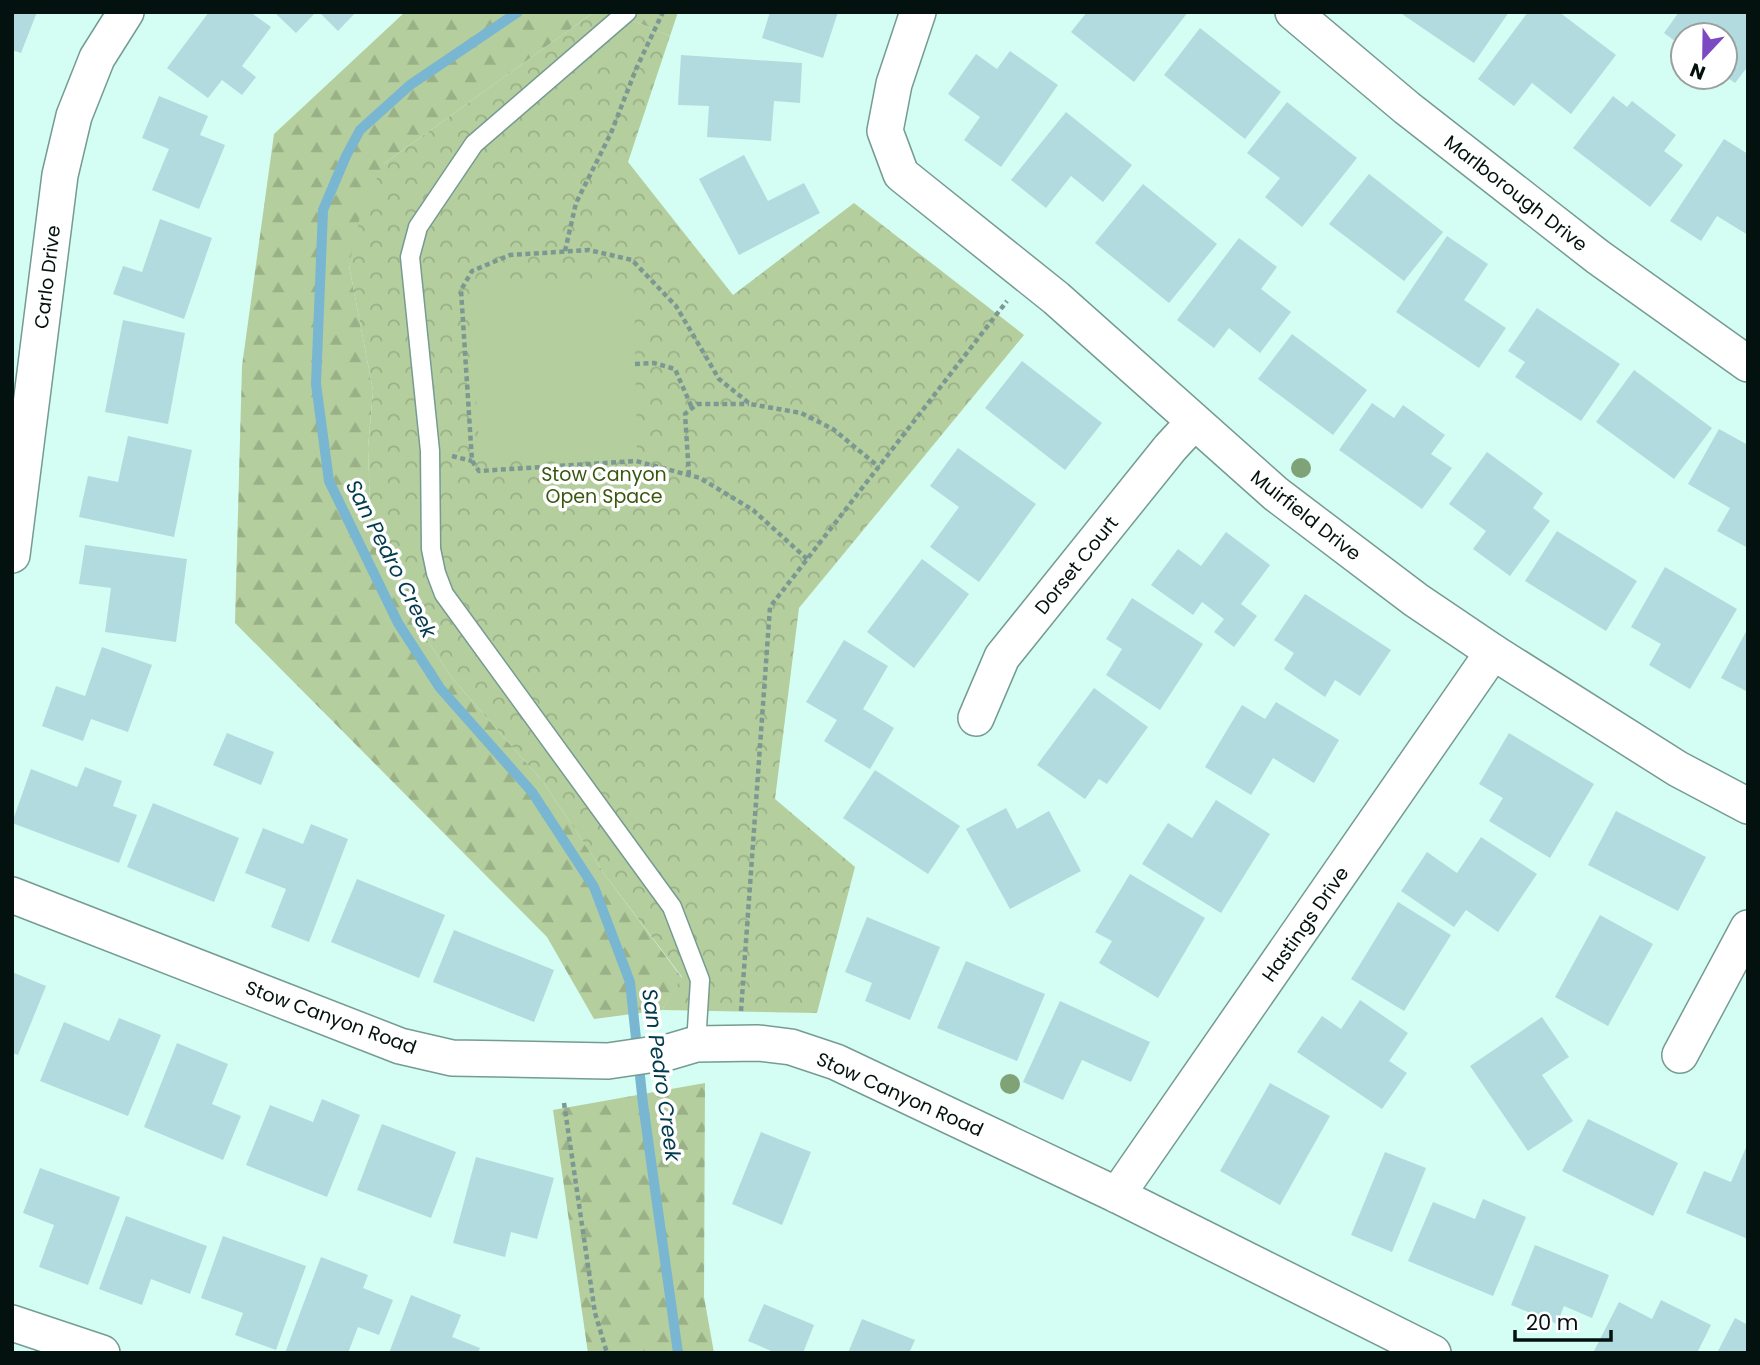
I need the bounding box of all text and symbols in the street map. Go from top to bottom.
north arrow [1669,21,1739,91]
text: N [1686,56,1710,86]
street label: Marlborough Drive [1438,129,1593,258]
street label: Carlo Drive [28,224,67,330]
park label: Stow Canyon Open Space [541,461,667,510]
street label: Muirfield Drive [1245,464,1366,567]
water label: San Pedro Creek [339,475,444,644]
street label: Dorset Court [1028,510,1124,620]
street label: Hastings Drive [1256,861,1355,987]
street label: Stow Canyon Road [242,974,420,1061]
water label: San Pedro Creek [635,987,688,1164]
street label: Stow Canyon Road [812,1046,988,1143]
scale bar [1515,1298,1611,1342]
text: 20 m [1526,1308,1579,1337]

